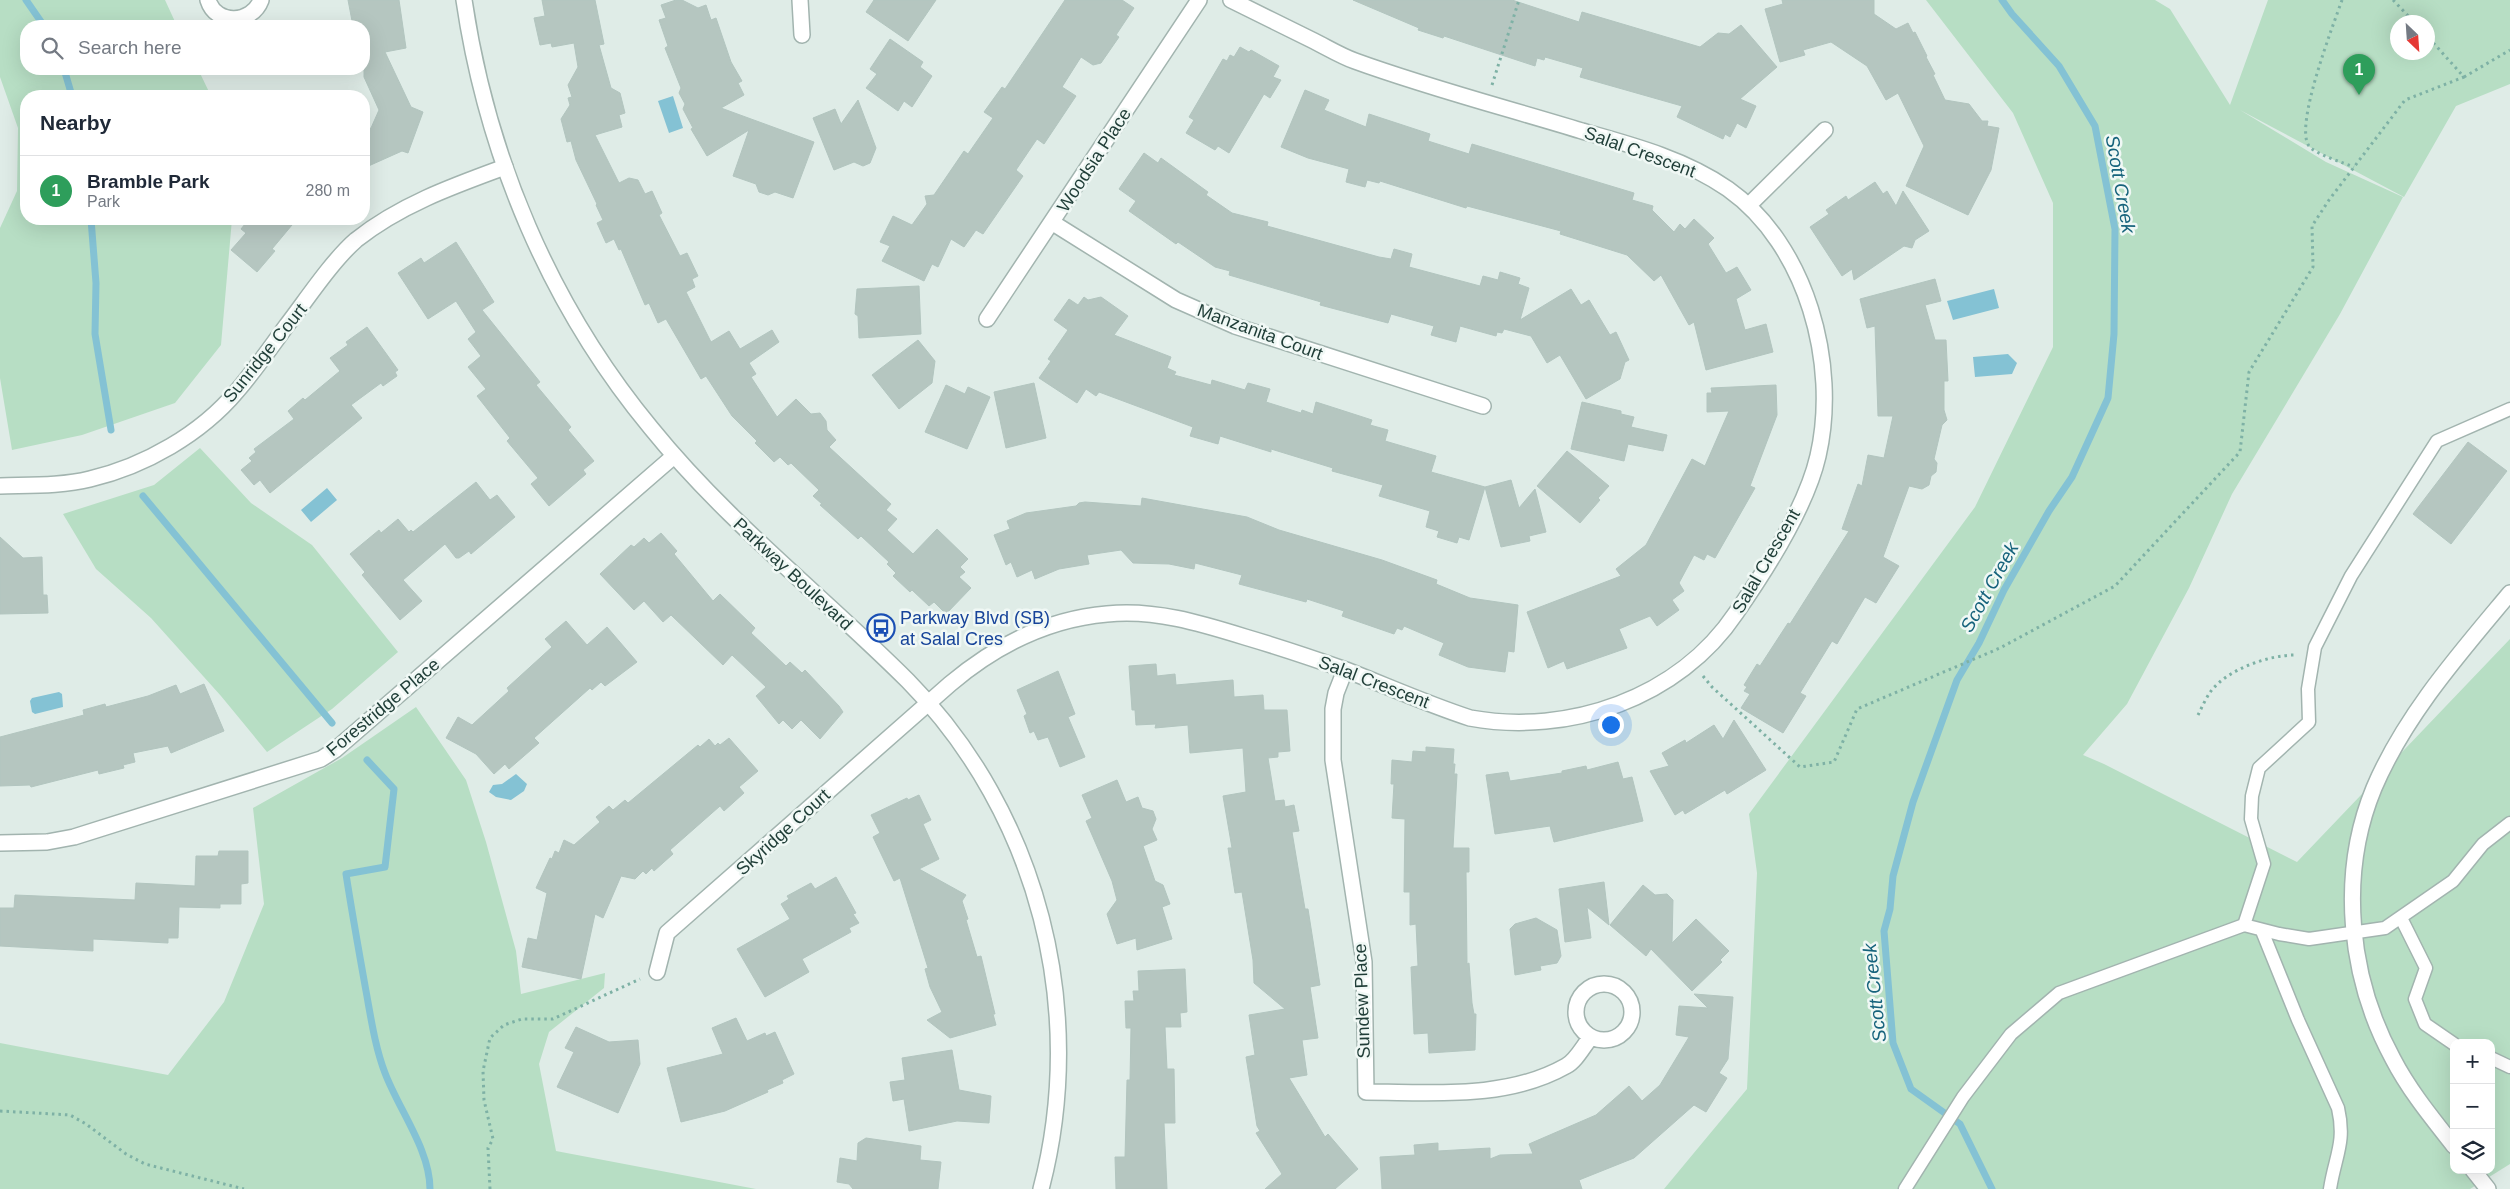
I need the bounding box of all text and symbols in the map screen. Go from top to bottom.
north arrow [2390,15,2435,60]
search box [20,20,370,75]
icon: search [38,34,66,62]
text: Search here [78,37,182,58]
pin: 1 [2343,54,2375,95]
street label: Woodsia Place [1053,104,1135,216]
text: Nearby [40,111,111,134]
street label: Salal Crescent [1582,123,1698,181]
water label: Scott Creek [2102,133,2140,236]
text: Bramble Park [87,171,210,192]
text: 1 [52,182,60,199]
text: 280 m [306,182,350,199]
text: Park [87,193,120,210]
street label: Sunridge Court [219,300,311,406]
street label: Manzanita Court [1195,300,1325,364]
street label: Salal Crescent [1728,505,1804,617]
street label: Parkway Boulevard [729,514,857,634]
water label: Scott Creek [1956,537,2023,636]
place label: Parkway Blvd (SB) at Salal Cres [900,608,1050,649]
bus stop icon: Parkway Blvd (SB) at Salal Cres [866,613,896,643]
street label: Salal Crescent [1316,652,1432,712]
street label: Forestridge Place [323,654,443,760]
your location [1598,712,1624,738]
street label: Skyridge Court [732,785,834,879]
water label: Scott Creek [1859,941,1890,1043]
street label: Sundew Place [1350,943,1374,1059]
map controls [2450,1039,2495,1174]
button: + [2450,1039,2495,1084]
button: − [2450,1084,2495,1129]
button: layers [2450,1129,2495,1174]

